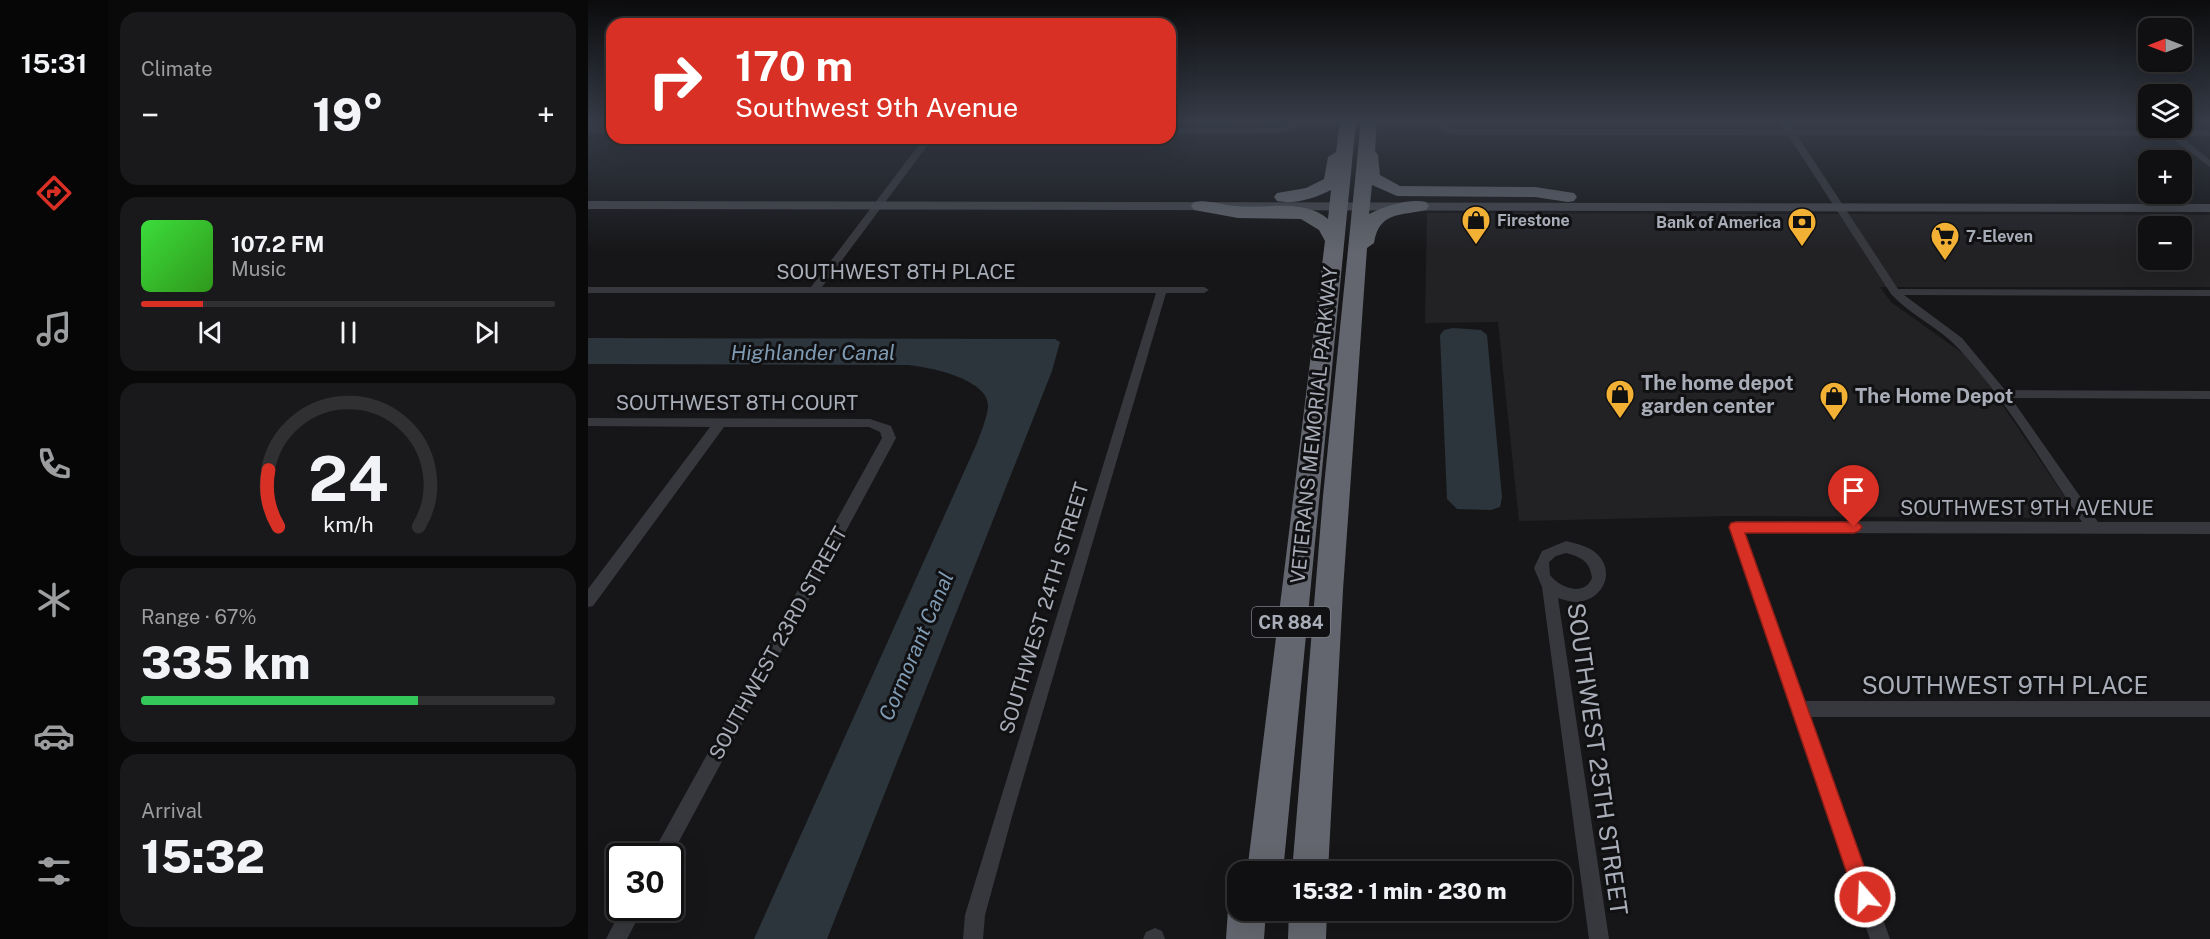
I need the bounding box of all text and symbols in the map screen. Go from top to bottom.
north arrow [2138,18,2192,72]
map controls [2138,18,2192,270]
text: 170 m [735,41,853,90]
icon: right [636,42,714,120]
text: 15:31 [21,47,87,79]
text: Climate [141,57,213,81]
button: layers [2138,84,2192,138]
text: 19° [312,88,384,141]
text: Southwest 9th Avenue [735,91,1018,123]
text: − [141,96,159,134]
text: + [537,96,555,134]
button: + [2138,150,2192,204]
icon: directions [33,172,75,214]
shop icon: Firestone [1460,204,1492,246]
bank icon: Bank of America [1786,206,1818,248]
place label: Firestone [1497,211,1570,230]
place label: Bank of America [1656,213,1781,232]
button: − [2138,216,2192,270]
supermarket icon: 7-Eleven [1929,220,1961,262]
place label: 7-Eleven [1966,227,2033,246]
text: 107.2 FM [231,231,324,257]
text: Music [231,257,286,281]
street label: SOUTHWEST 8TH PLACE [776,260,1016,284]
street label: VETERANS MEMORIAL PARKWAY [1285,265,1343,585]
icon: music [33,308,75,350]
icon: previous [194,316,227,349]
icon: pause [332,316,365,349]
icon: next [470,316,503,349]
water label: Highlander Canal [731,340,895,365]
place label: The home depot garden center [1641,371,1794,418]
shop icon: The home depot garden center [1604,378,1636,420]
shop icon: The Home Depot [1818,380,1850,422]
place label: The Home Depot [1855,384,2013,408]
street label: SOUTHWEST 8TH COURT [616,391,858,415]
text: 24 [308,442,388,515]
icon: phone [33,443,75,485]
pin [1828,465,1879,527]
icon: arrive [1837,474,1870,507]
street label: SOUTHWEST 24TH STREET [994,479,1094,737]
street label: SOUTHWEST 9TH AVENUE [1900,496,2154,520]
text: km/h [323,512,373,537]
street label: SOUTHWEST 23RD STREET [704,522,852,764]
water label: Cormorant Canal [873,568,959,724]
icon: climate [33,579,75,621]
street label: SOUTHWEST 25TH STREET [1562,601,1634,917]
text: Range · 67% [141,605,257,629]
road number: CR 884 [1252,607,1330,637]
text: 335 km [141,636,310,689]
street label: SOUTHWEST 9TH PLACE [1862,671,2148,699]
icon: car [33,715,75,757]
text: Arrival [141,799,203,823]
text: 15:32 [141,830,265,883]
speed limit sign: 30 [606,843,684,921]
icon: filters [33,850,75,892]
position arrow [1833,865,1897,929]
text: 15:32 · 1 min · 230 m [1293,878,1507,904]

